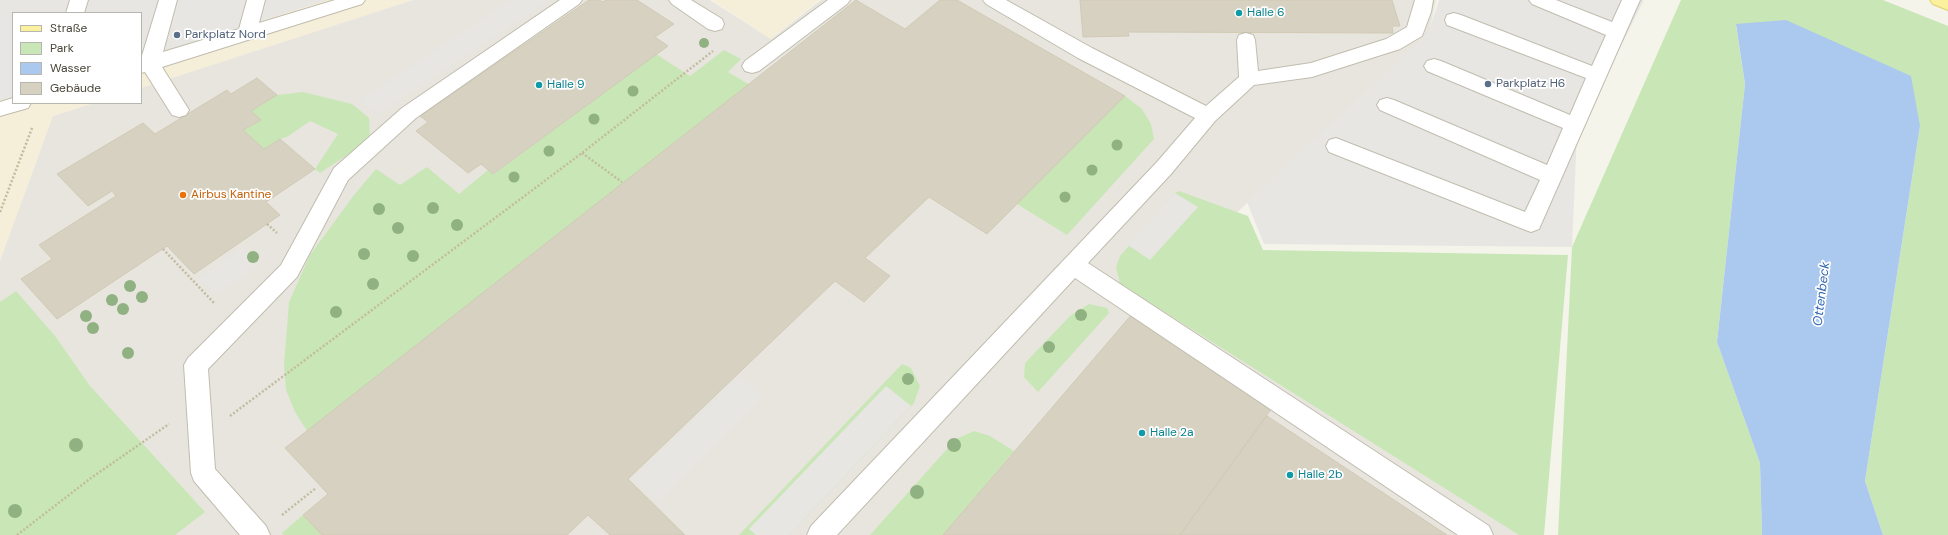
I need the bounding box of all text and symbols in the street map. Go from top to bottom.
place label: Halle 6 [1247,6,1285,20]
marker: Halle 6 [1234,8,1244,18]
legend [12,12,142,104]
text: Straße [50,20,87,36]
place label: Parkplatz Nord [185,28,266,42]
marker: Parkplatz Nord [172,30,182,40]
text: Park [50,40,74,56]
text: Wasser [50,60,91,76]
place label: Parkplatz H6 [1496,77,1565,91]
place label: Halle 9 [547,78,585,92]
marker: Parkplatz H6 [1483,79,1493,89]
text: Gebäude [50,80,101,96]
marker: Halle 9 [534,80,544,90]
place label: Airbus Kantine [191,188,271,202]
marker: Airbus Kantine [178,190,188,200]
water label: Ottenbeck [1810,261,1834,327]
place label: Halle 2a [1150,426,1193,440]
marker: Halle 2a [1137,428,1147,438]
place label: Halle 2b [1298,468,1342,482]
marker: Halle 2b [1285,470,1295,480]

